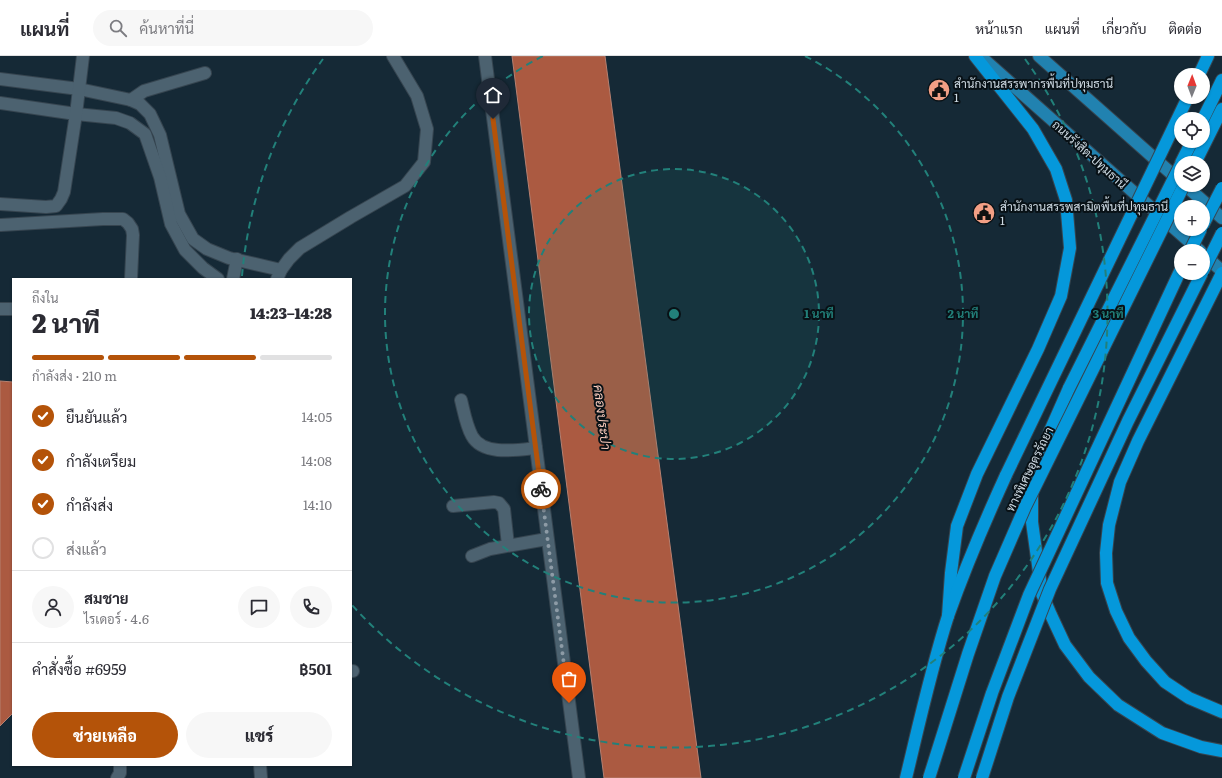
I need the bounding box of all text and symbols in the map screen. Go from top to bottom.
search box [93,10,373,46]
text: แผนที่ [20,14,69,42]
text: ค้นหาที่นี่ [139,16,194,39]
icon: search [107,17,129,39]
text: หน้าแรก [975,18,1023,38]
text: แผนที่ [1045,18,1080,38]
text: เกี่ยวกับ [1102,18,1146,38]
text: ติดต่อ [1168,18,1202,38]
north arrow [1174,68,1210,104]
map controls [1174,68,1210,280]
place label: สำนักงานสรรพากรพื้นที่ปทุมธานี 1 [954,73,1114,106]
public building icon: สำนักงานสรรพากรพื้นที่ปทุมธานี 1 [926,77,952,103]
pin [476,78,510,119]
icon: home [482,84,504,106]
button: locate [1174,112,1210,148]
street label: ถนนรังสิต-ปทุมธานี [1048,115,1132,193]
button: layers [1174,156,1210,192]
place label: สำนักงานสรรพสามิตพื้นที่ปทุมธานี 1 [1000,196,1169,229]
public building icon: สำนักงานสรรพสามิตพื้นที่ปทุมธานี 1 [971,200,997,226]
button: + [1174,200,1210,236]
button: − [1174,244,1210,280]
text: ถึงใน [32,288,59,307]
text: 14:23–14:28 [250,301,332,324]
text: 2 นาที [32,302,100,341]
text: 1 นาที [804,304,834,322]
text: 2 นาที [948,304,979,322]
text: 3 นาที [1092,304,1124,322]
centre of rings [667,307,681,321]
text: กำลังส่ง · 210 m [32,366,117,385]
water label: คลองประปา [590,383,616,451]
icon: check [32,405,54,427]
text: ยืนยันแล้ว [66,405,127,428]
text: 14:05 [302,407,332,426]
street label: ทางพิเศษอุดรรัถยา [1001,424,1058,515]
icon: check [32,449,54,471]
text: กำลังเตรียม [66,449,136,472]
text: 14:08 [301,451,332,470]
courier [521,469,561,509]
icon: bike [530,478,552,500]
icon: check [32,493,54,515]
text: กำลังส่ง [66,493,113,516]
text: 14:10 [303,495,332,514]
text: ส่งแล้ว [66,537,107,560]
button: person [32,586,74,628]
text: สมชาย [84,586,129,609]
button: chat [238,586,280,628]
button: phone [290,586,332,628]
text: ไรเดอร์ · 4.6 [84,609,149,628]
text: คำสั่งซื้อ #6959 [32,657,126,680]
text: ฿501 [299,657,332,680]
pin [552,662,586,703]
icon: bag [558,668,580,690]
button: ช่วยเหลือ [32,712,178,758]
button: แชร์ [186,712,332,758]

